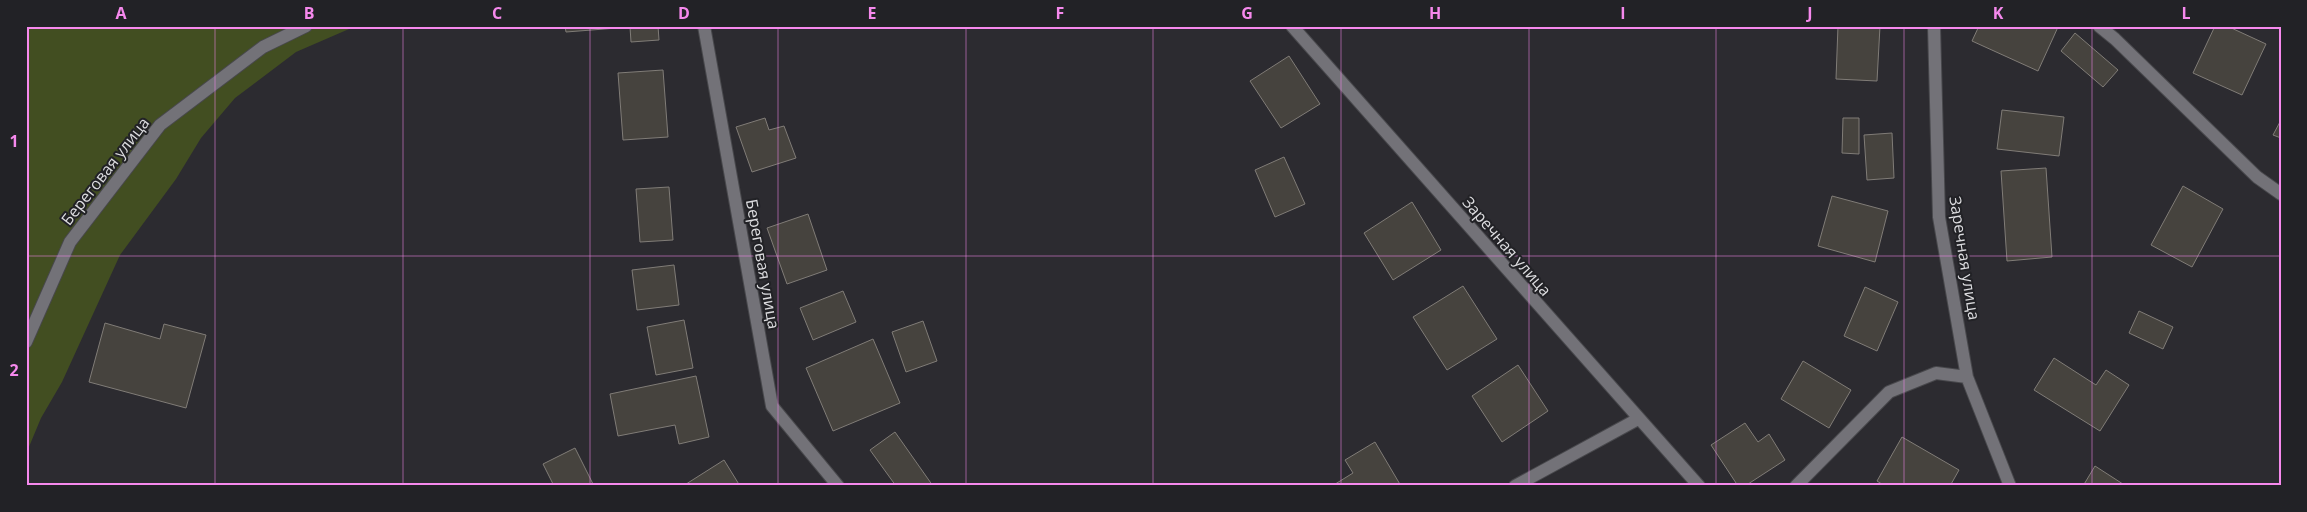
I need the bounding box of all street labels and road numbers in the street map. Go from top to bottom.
street label: Береговая улица [56,112,154,230]
street label: Заречная улица [1458,192,1556,300]
street label: Заречная улица [1944,195,1986,321]
street label: Береговая улица [741,197,785,331]

